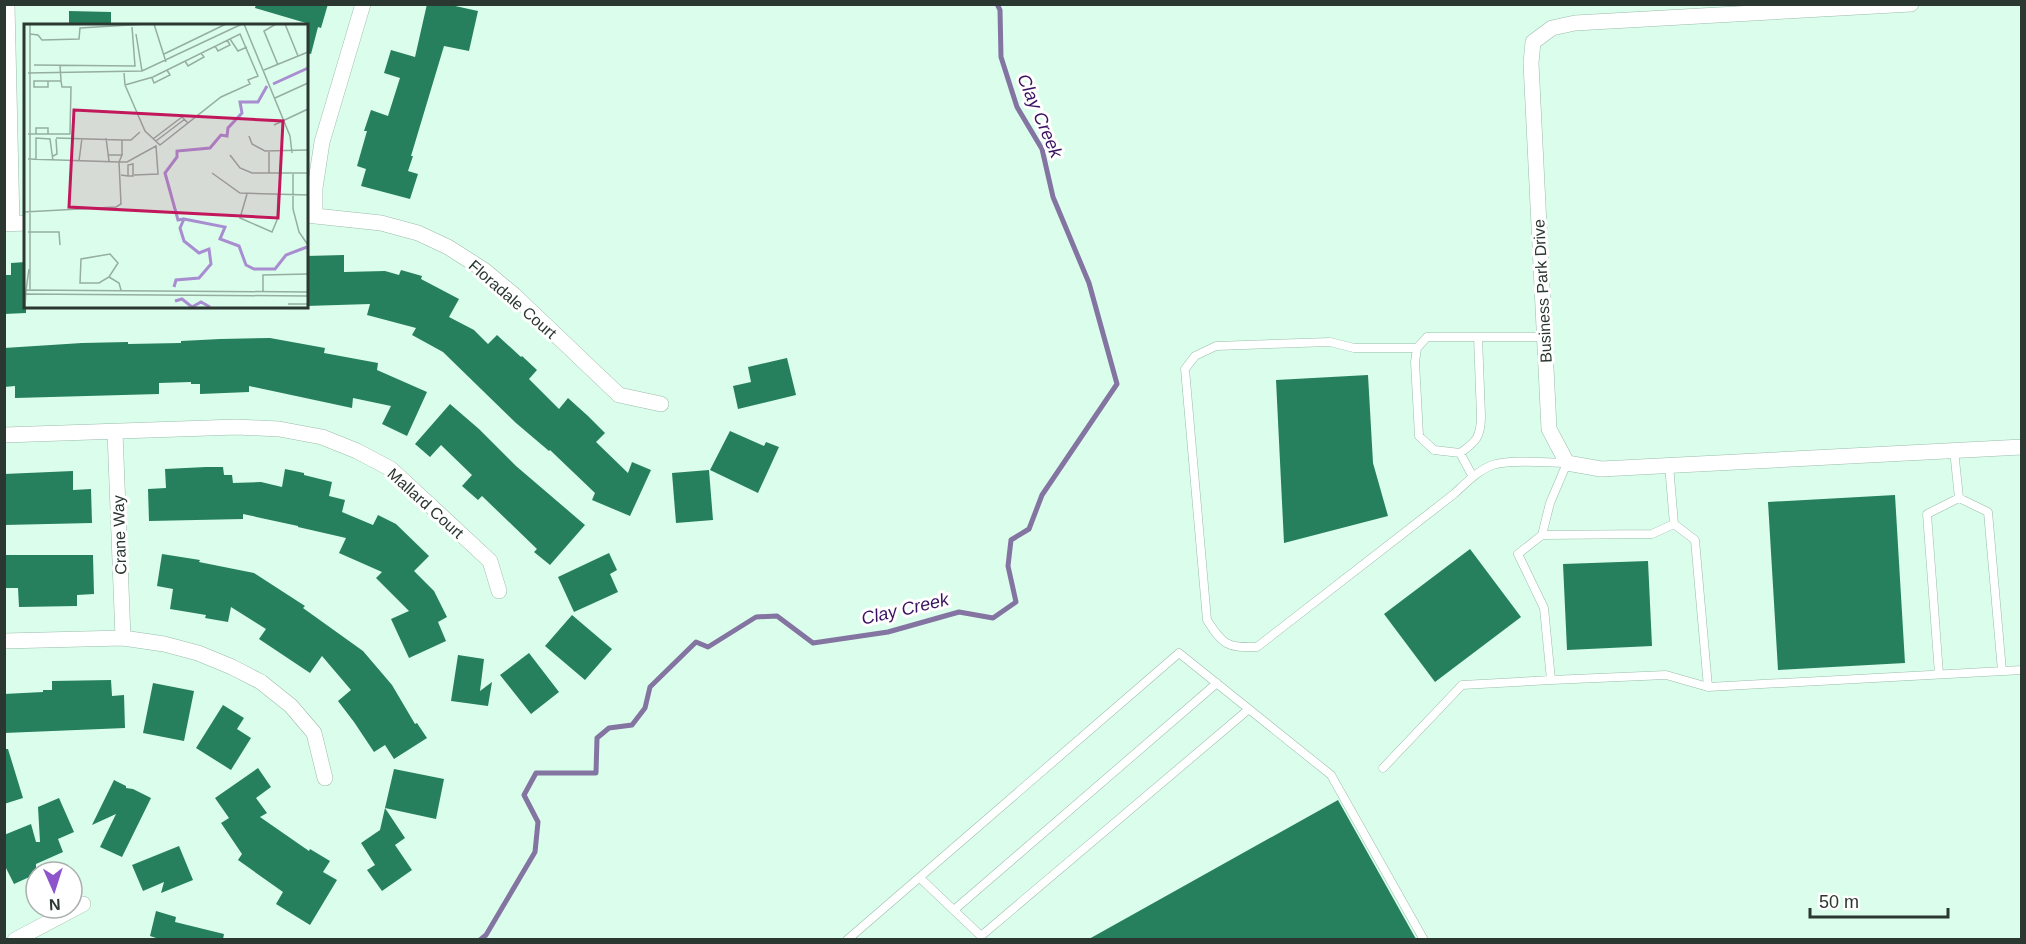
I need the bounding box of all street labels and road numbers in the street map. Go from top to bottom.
street label: Business Park Drive [1530,219,1555,363]
street label: Floradale Court [465,257,560,342]
street label: Mallard Court [384,465,467,542]
street label: Crane Way [110,495,129,575]

